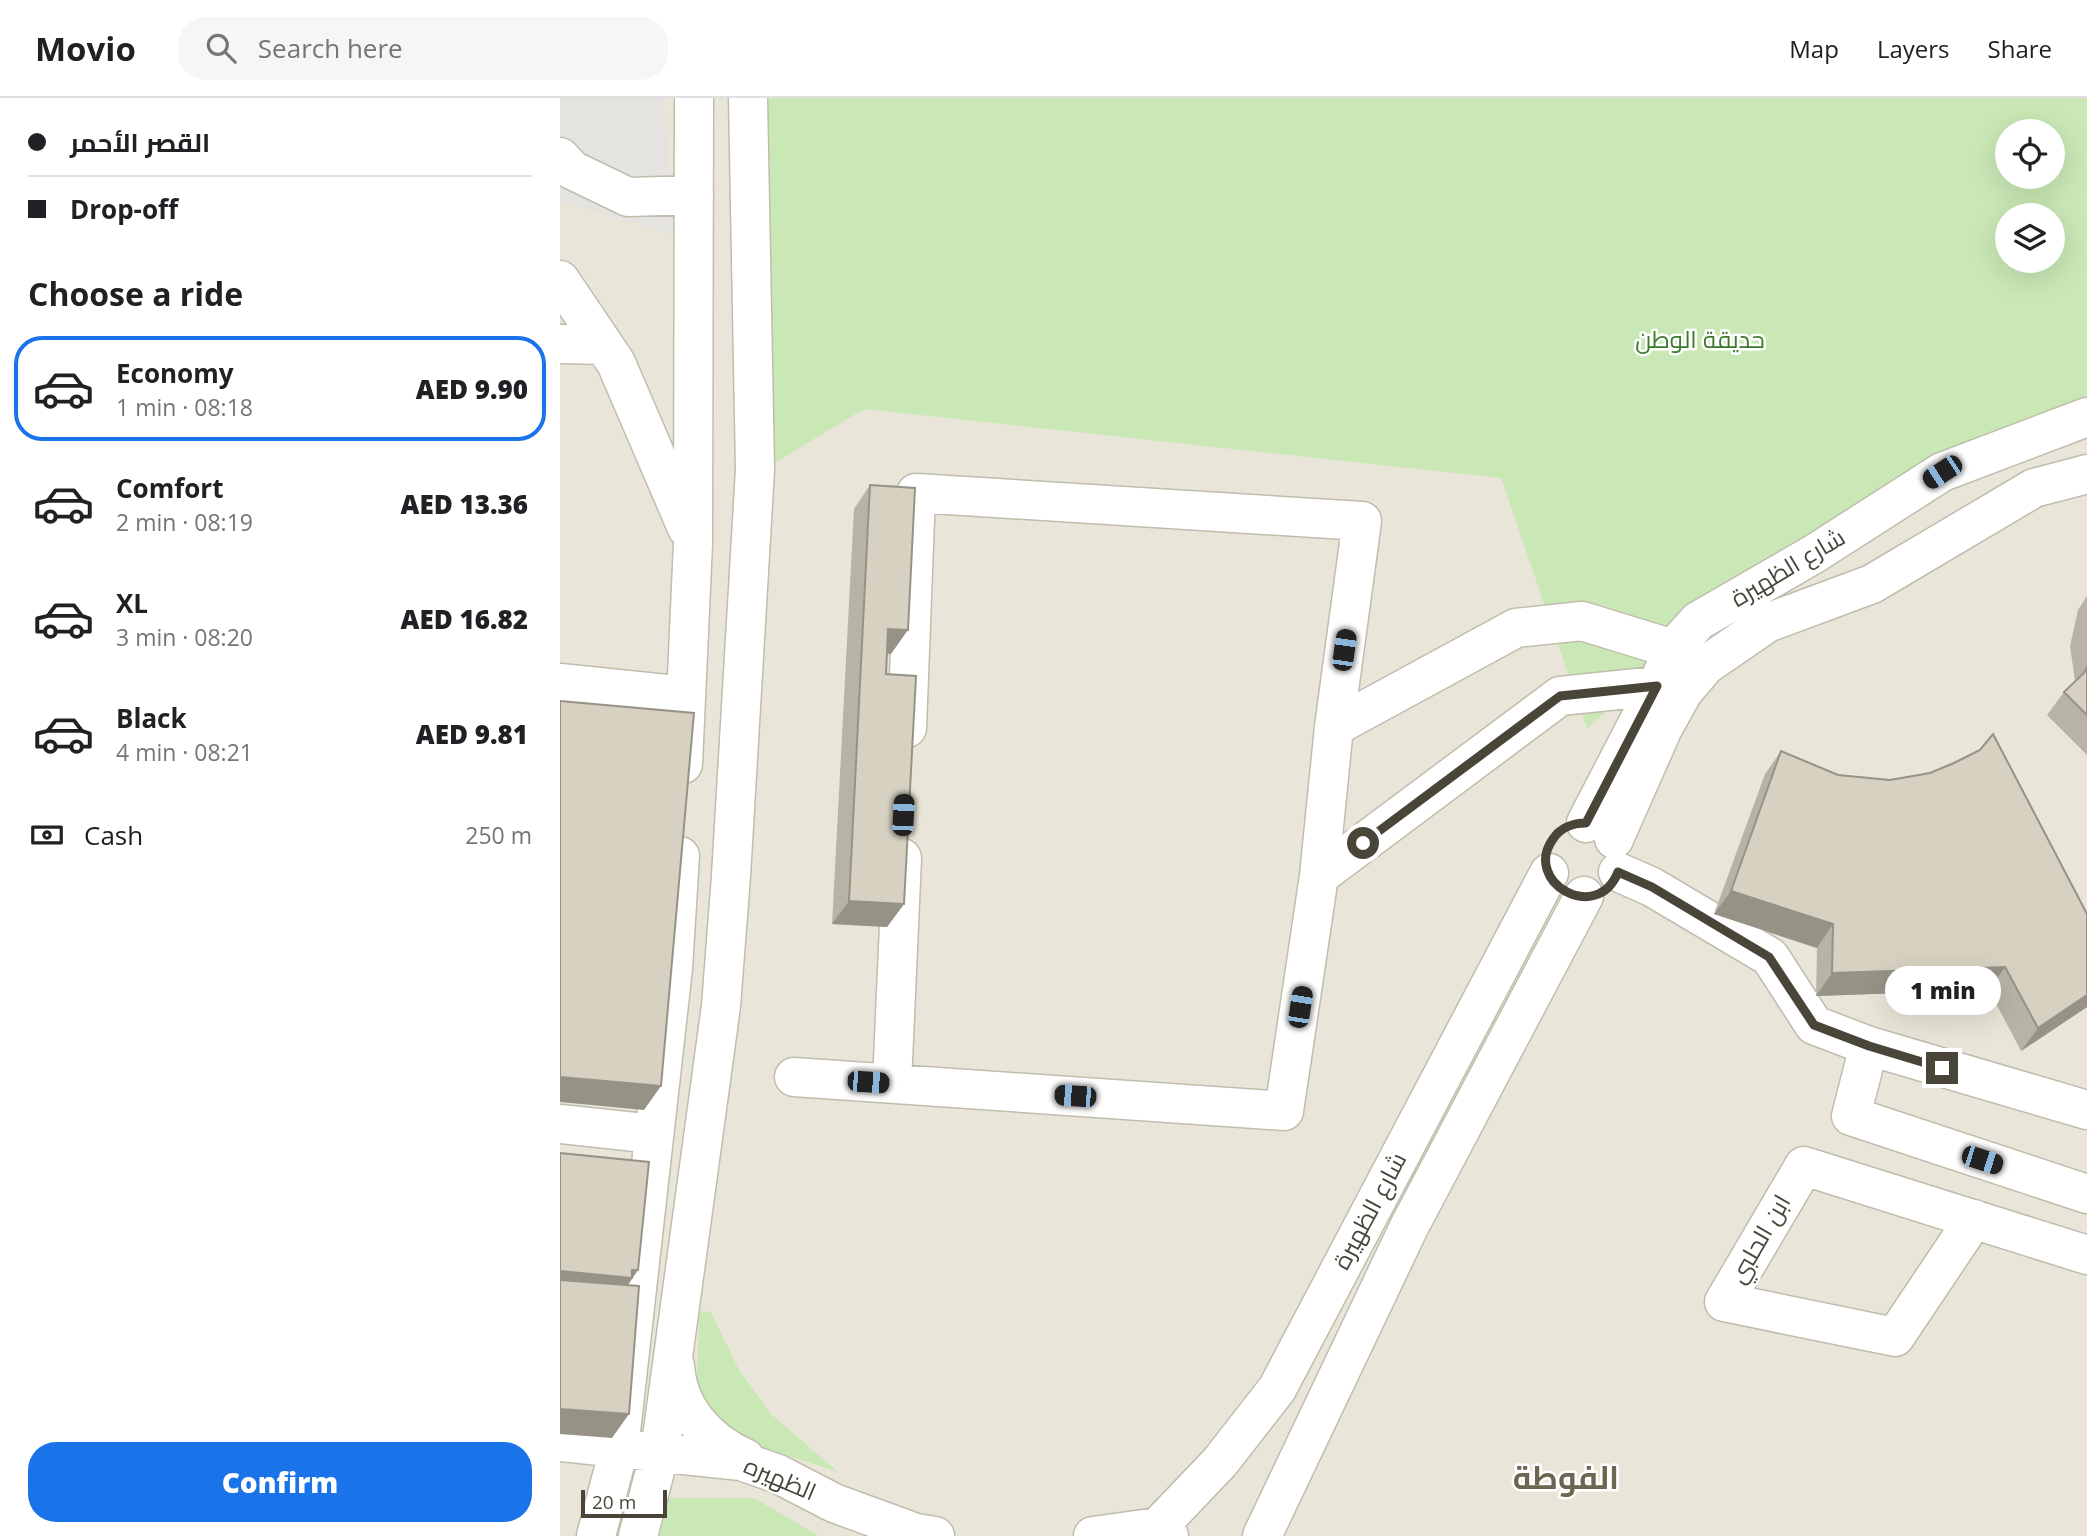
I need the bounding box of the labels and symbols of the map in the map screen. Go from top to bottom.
park label: حديقة الوطن [1635,322,1765,355]
car [1919,452,1966,492]
street label: شارع الظهيرة [1724,520,1851,615]
car [1331,628,1358,672]
car [892,793,915,837]
route start [1347,827,1379,859]
callout: 1 min [1884,967,2000,1016]
car [1287,985,1314,1029]
route end [1926,1052,1958,1084]
car [847,1070,890,1094]
car [1054,1084,1097,1108]
car [1959,1144,2006,1176]
street label: شارع الظهيرة [1324,1146,1414,1275]
street label: ابن الحلبي [1720,1188,1801,1291]
street label: الظهيره [740,1448,822,1507]
district label: الفوطة [1513,1455,1619,1498]
scale bar [581,1487,667,1519]

